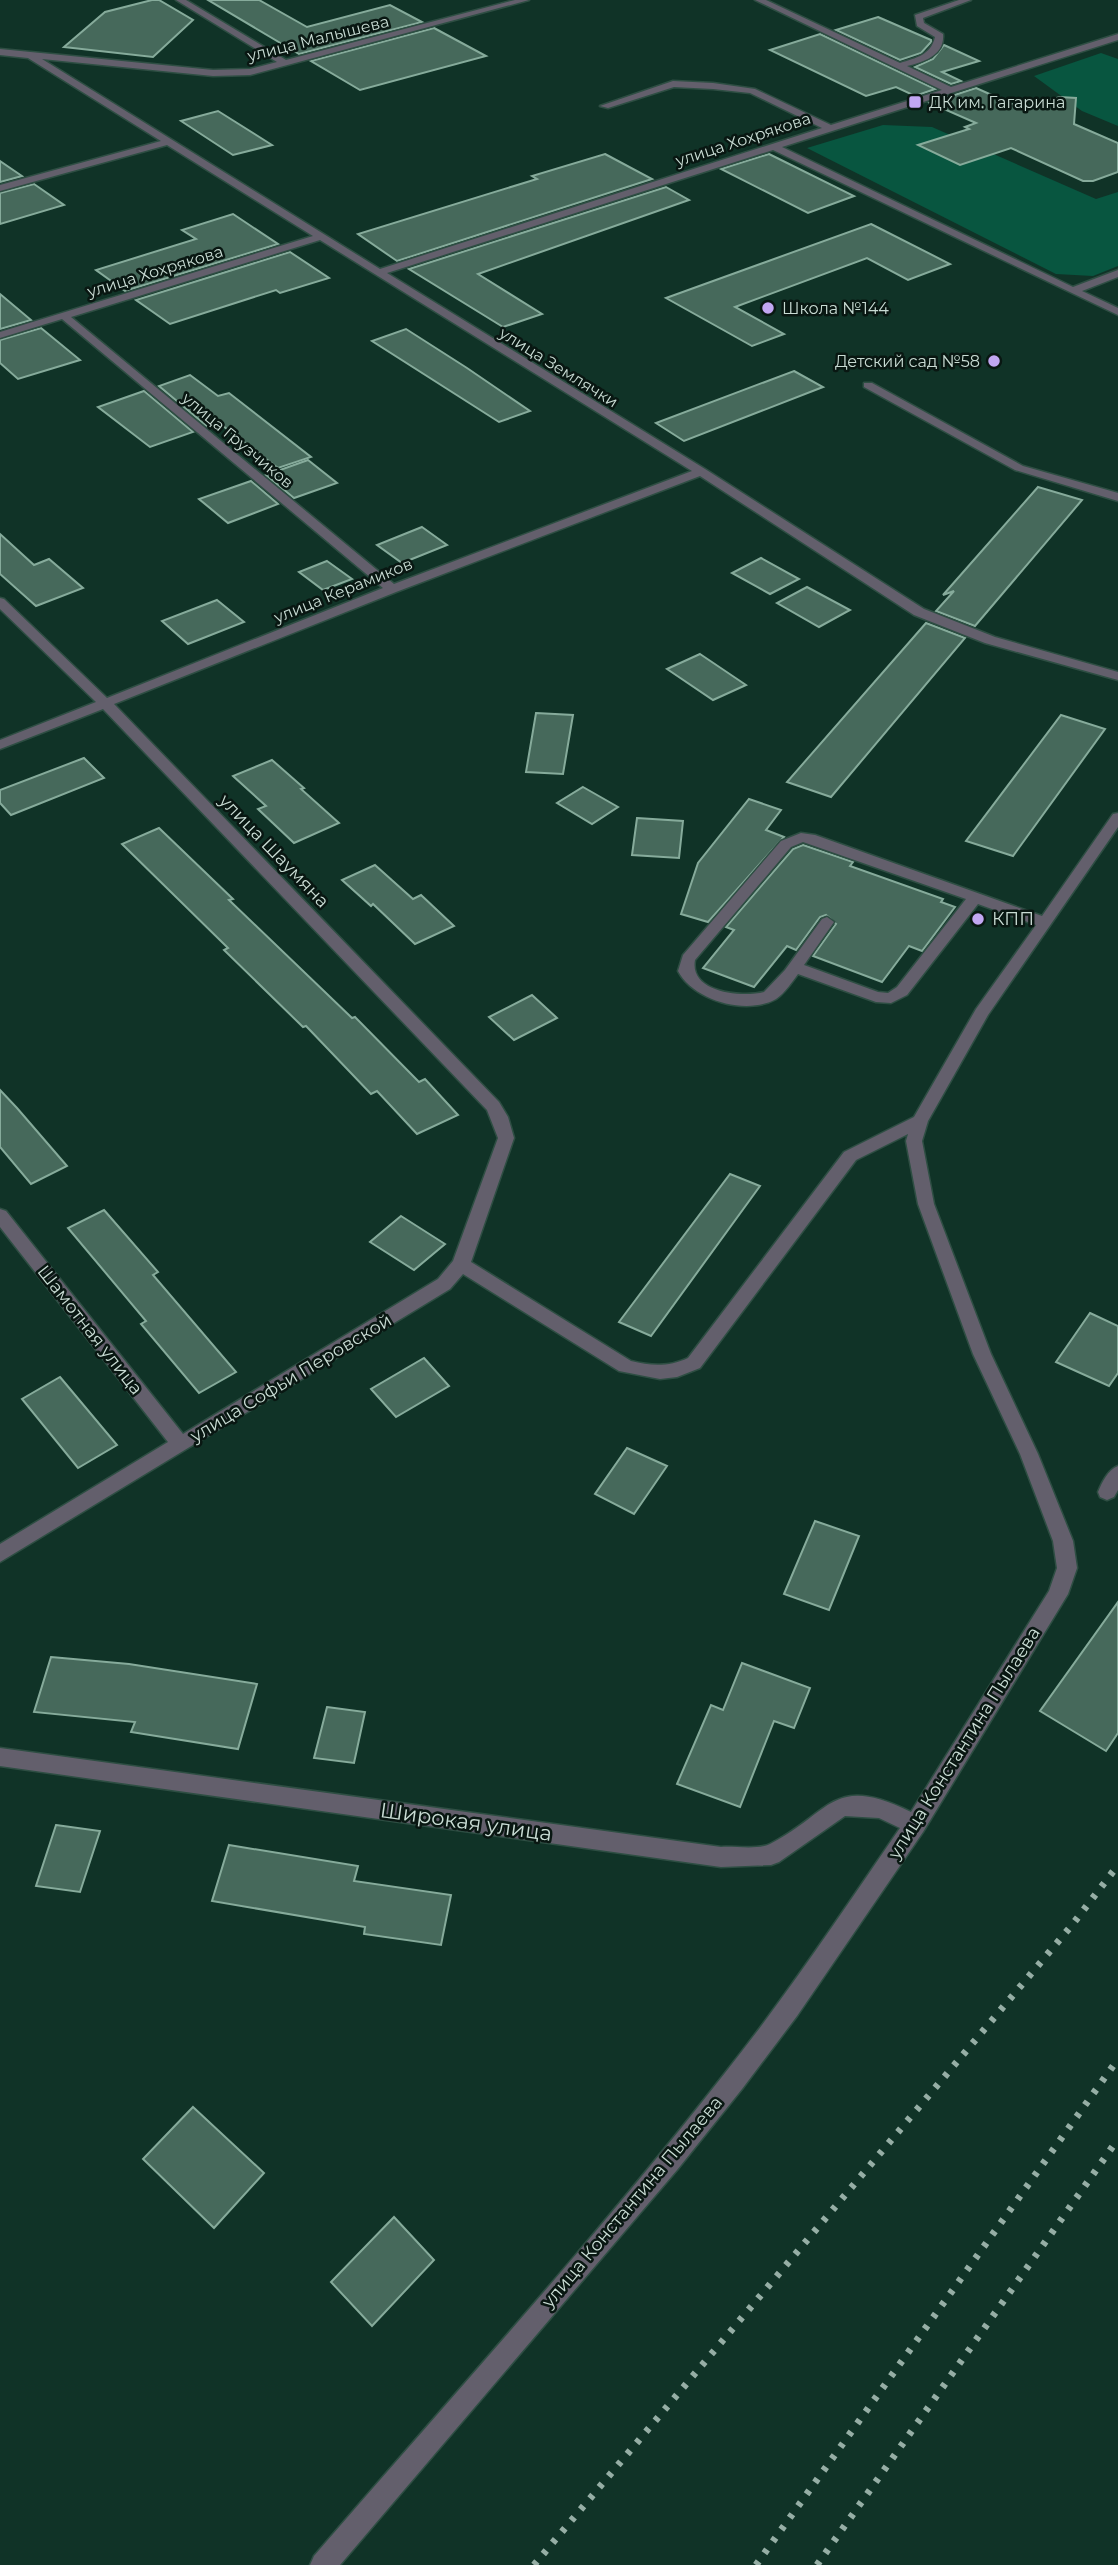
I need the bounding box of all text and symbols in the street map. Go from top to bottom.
street label: улица Малышева [244,12,391,66]
place label: ДК им. Гагарина [929,93,1065,112]
marker: ДК им. Гагарина [907,94,923,110]
street label: улица Хохрякова [672,109,813,171]
street label: улица Хохрякова [84,242,225,301]
place label: Школа №144 [782,299,889,318]
marker: Школа №144 [760,300,776,316]
street label: улица Землячки [495,323,622,412]
place label: Детский сад №58 [835,352,980,371]
marker: Детский сад №58 [986,353,1002,369]
street label: улица Грузчиков [178,388,297,492]
street label: улица Керамиков [270,554,415,627]
street label: улица Шаумяна [214,789,334,912]
place label: КПП [992,908,1034,930]
marker: КПП [970,911,986,927]
street label: Шамотная улица [33,1261,147,1399]
street label: улица Софьи Перовской [185,1309,396,1447]
street label: улица Константина Пылаева [883,1623,1045,1864]
street label: Широкая улица [379,1797,554,1846]
street label: улица Константина Пылаева [536,2092,727,2313]

